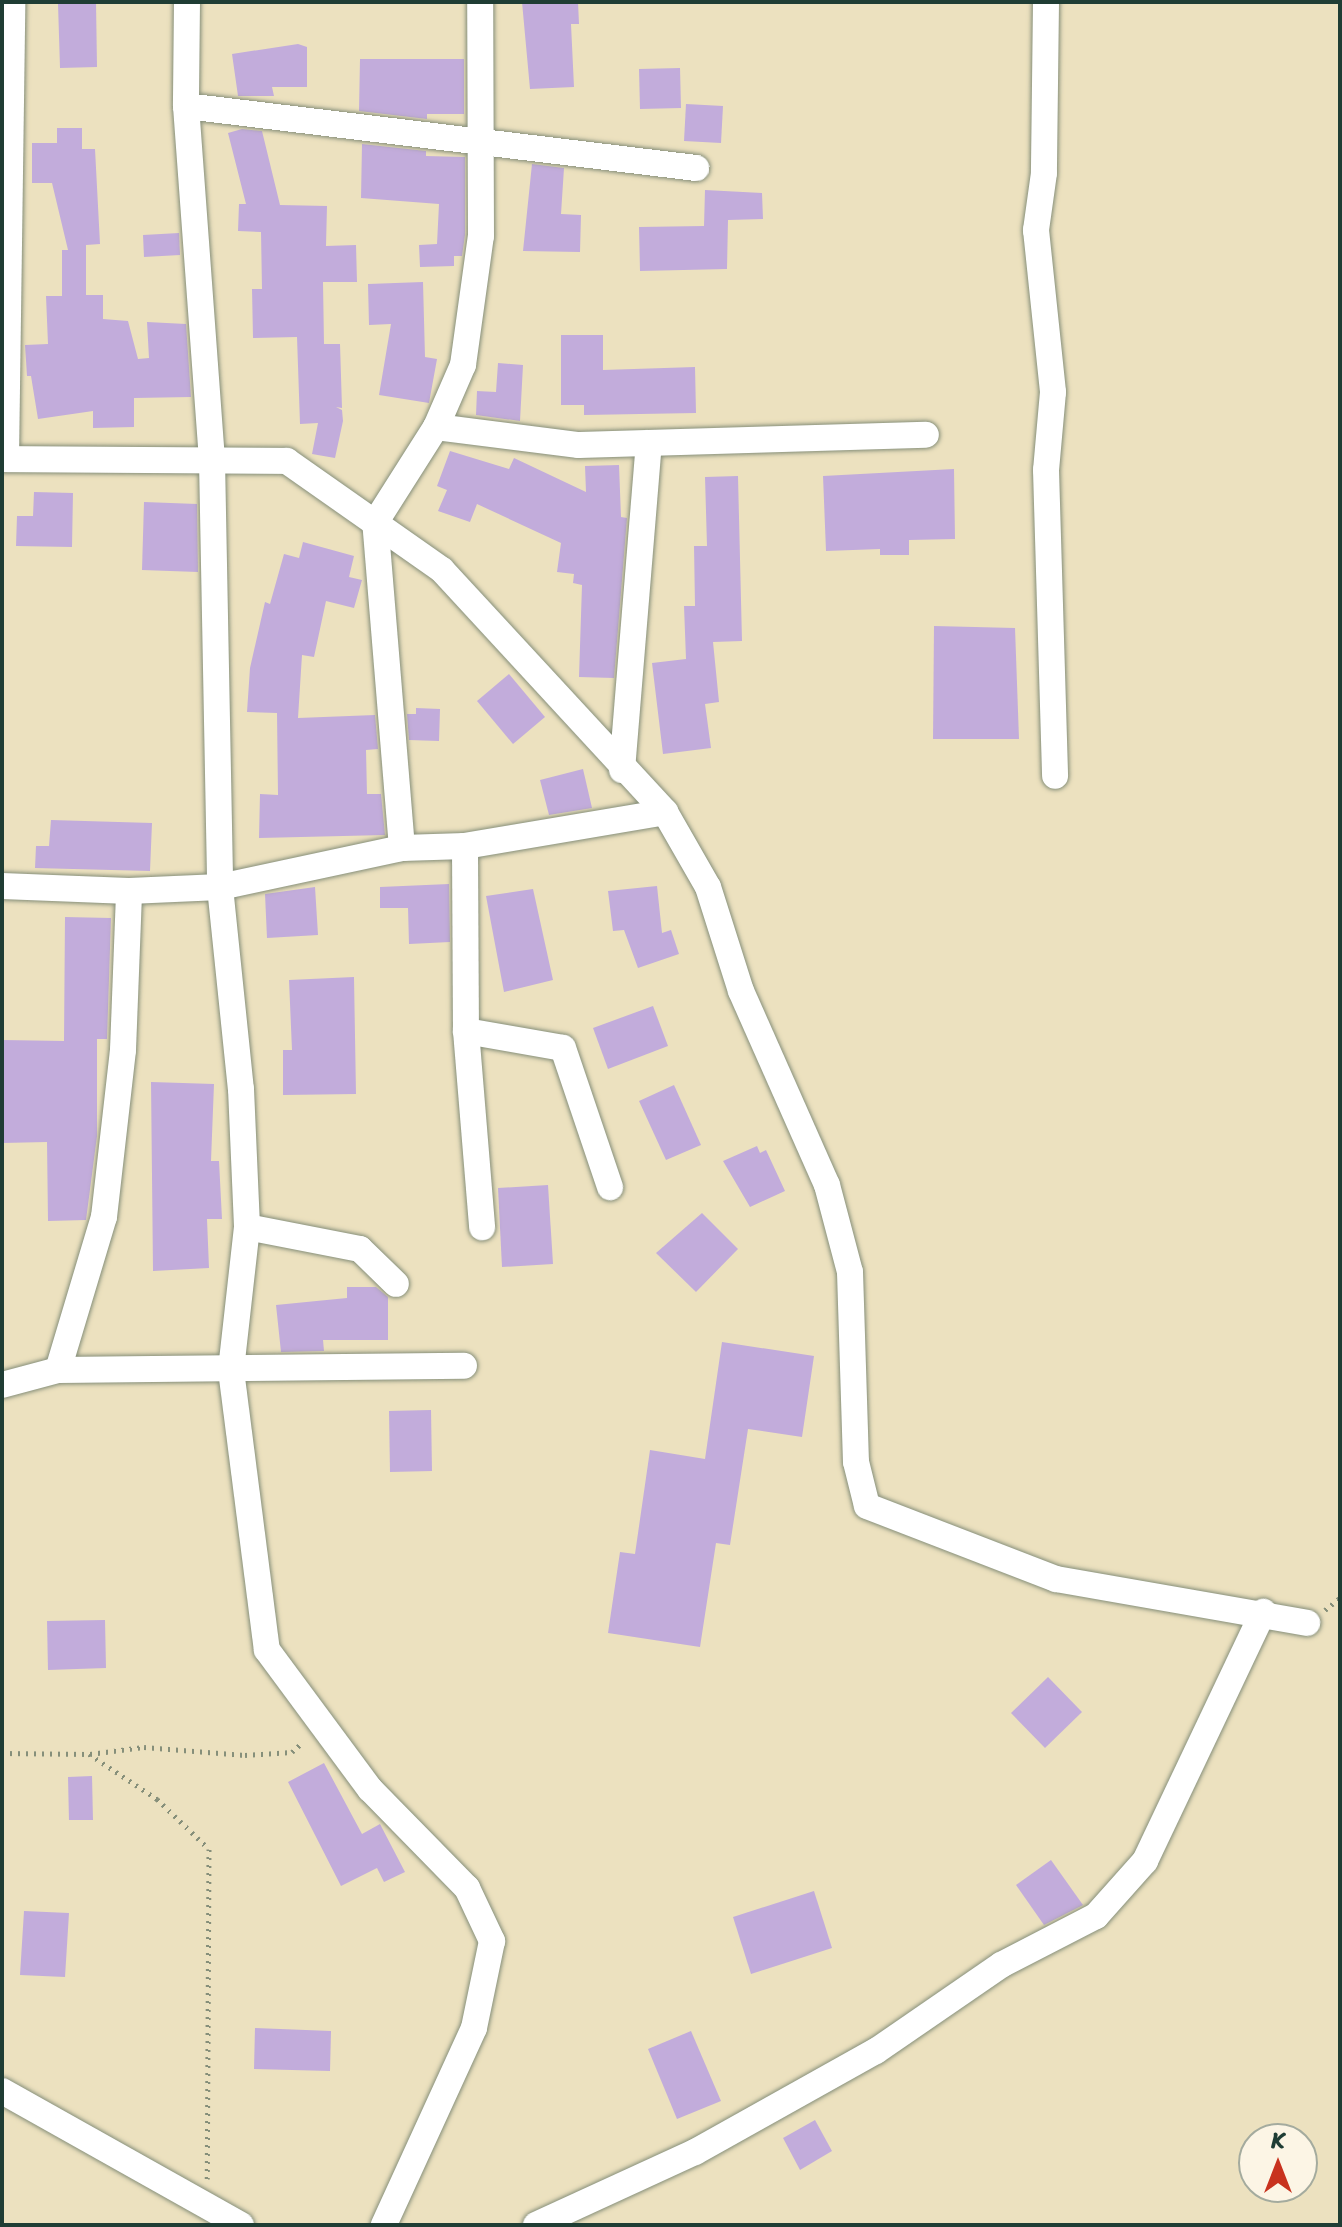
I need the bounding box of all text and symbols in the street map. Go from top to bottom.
text: K [1271,2121,1285,2160]
north arrow [1238,2123,1318,2203]

